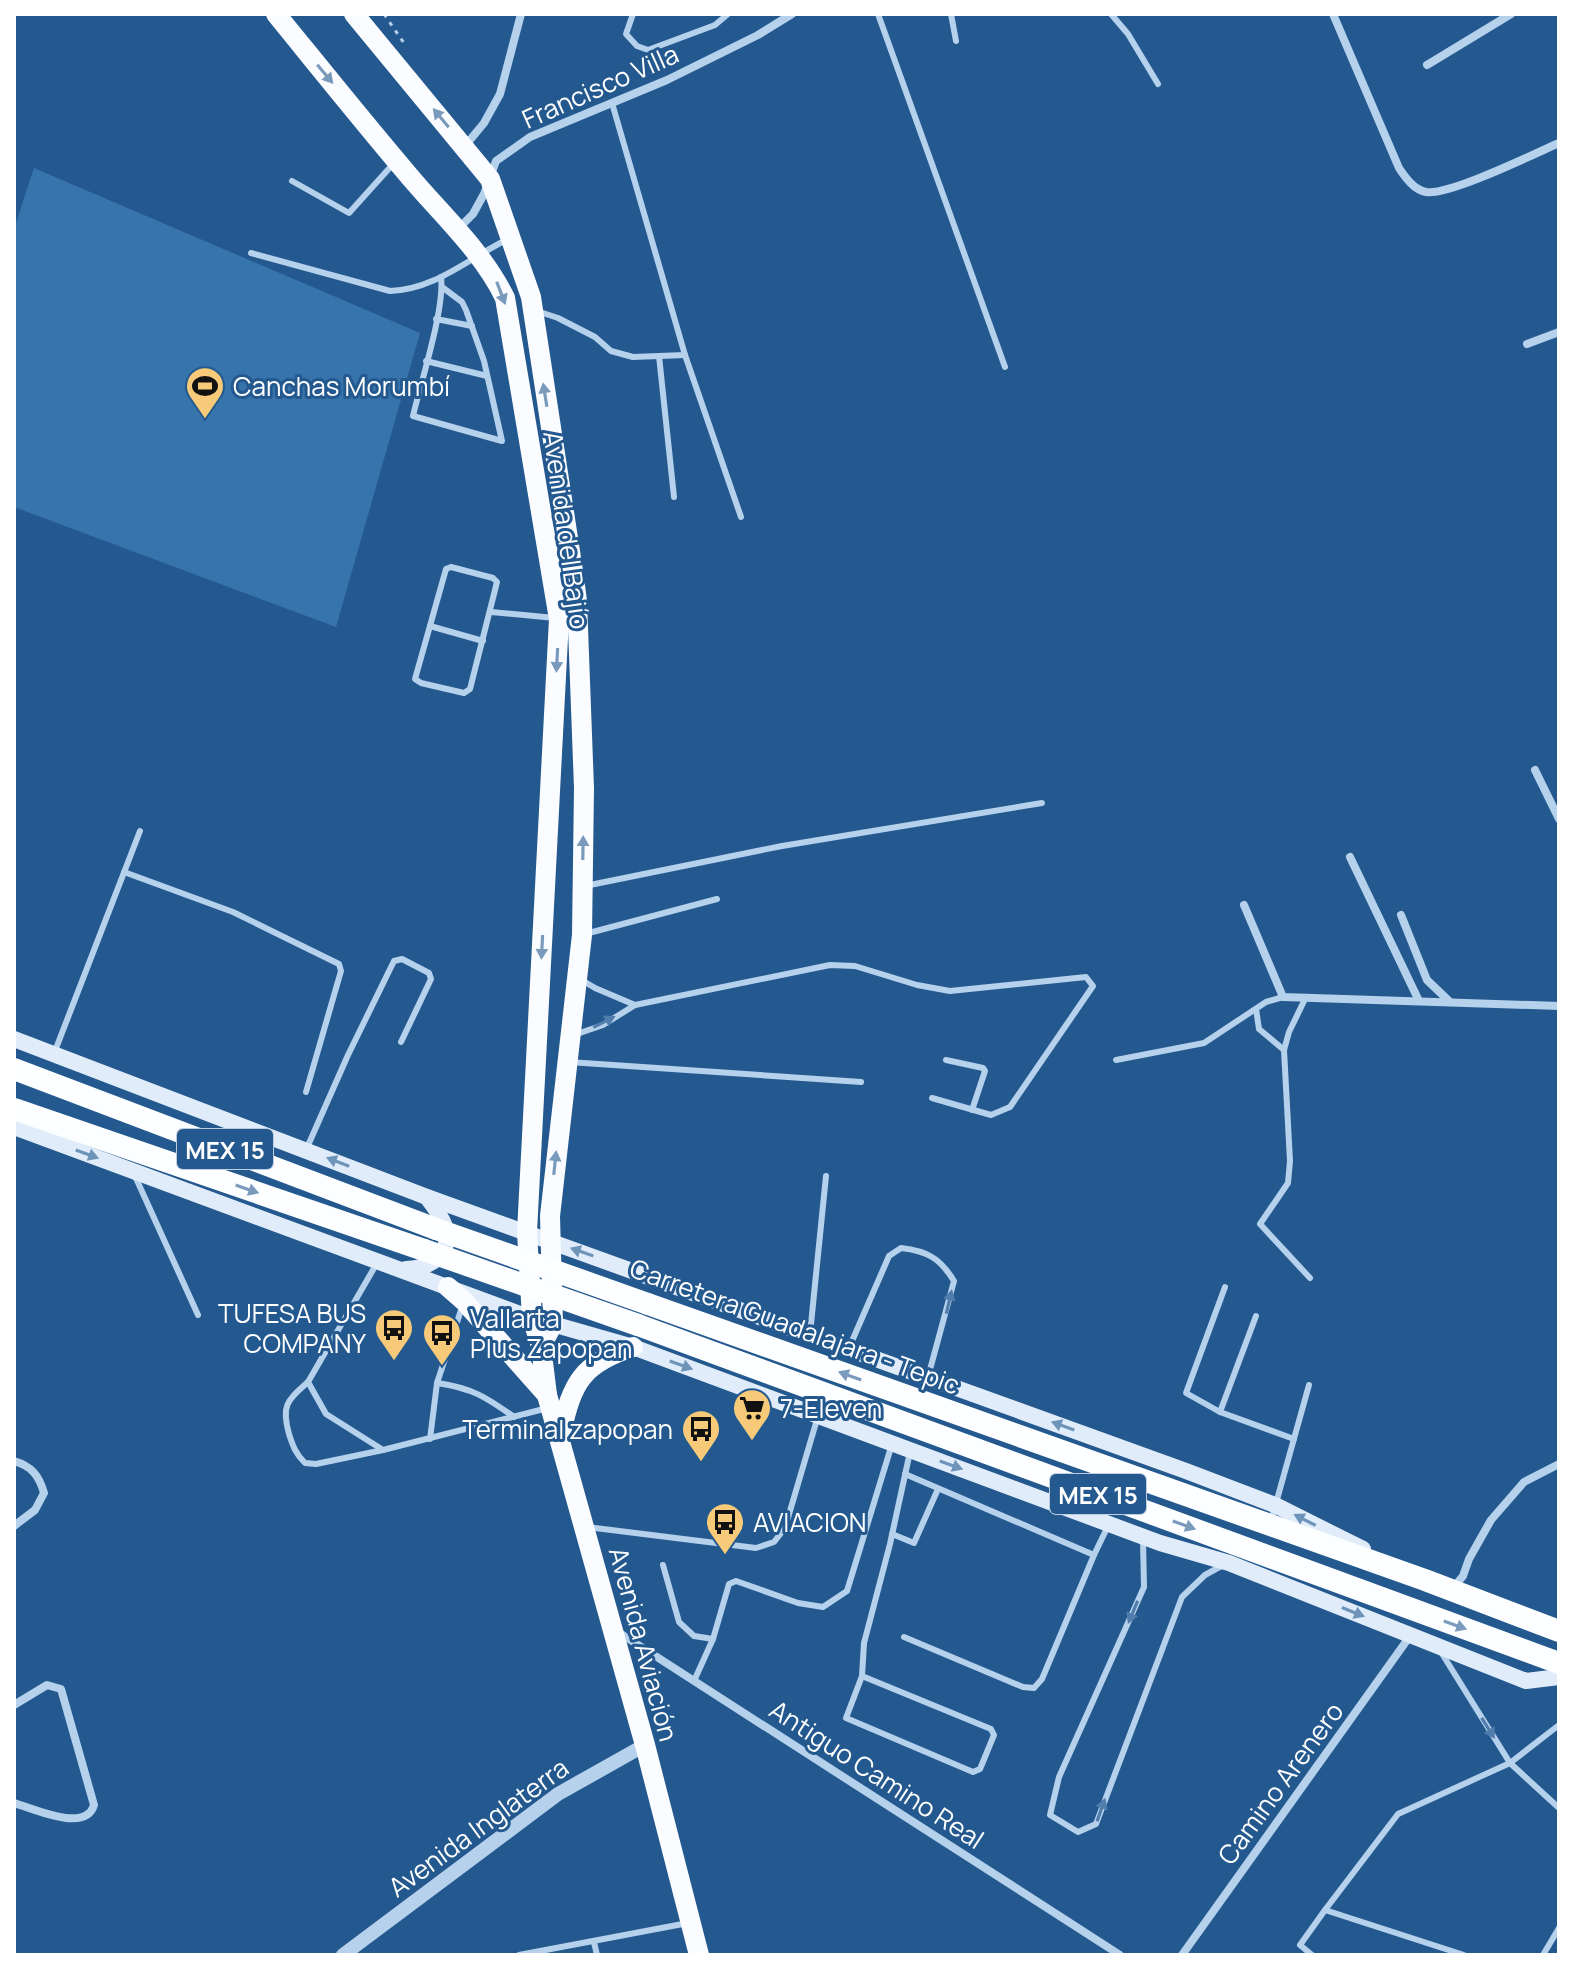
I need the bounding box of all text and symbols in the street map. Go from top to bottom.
street label: Francisco Villa [516,35,684,137]
one-way arrow [316,64,333,84]
one-way arrow [433,108,450,128]
one-way arrow [495,281,508,305]
sports icon: Canchas Morumbí [184,365,226,420]
place label: Canchas Morumbí [233,368,450,404]
one-way arrow [539,382,551,407]
street label: Avenida del Bajío [535,429,599,631]
one-way arrow [550,648,563,673]
one-way arrow [577,835,589,860]
one-way arrow [535,935,548,960]
one-way arrow [593,1016,615,1030]
road number: MEX 15 [177,1129,273,1169]
one-way arrow [75,1148,99,1161]
one-way arrow [549,1150,562,1175]
one-way arrow [325,1155,349,1168]
one-way arrow [235,1183,259,1195]
one-way arrow [569,1245,593,1257]
street label: Carretera Guadalajara - Tepic [625,1249,965,1403]
one-way arrow [943,1289,956,1314]
place label: TUFESA BUS COMPANY [218,1295,367,1361]
place label: Vallarta Plus Zapopan [470,1300,633,1366]
bus stop icon: TUFESA BUS COMPANY [373,1307,415,1362]
bus stop icon: Vallarta Plus Zapopan [421,1312,463,1367]
one-way arrow [670,1359,694,1372]
one-way arrow [838,1369,862,1382]
supermarket icon: 7-Eleven [731,1387,773,1442]
place label: 7-Eleven [780,1390,882,1426]
bus stop icon: Terminal zapopan [680,1408,722,1463]
place label: Terminal zapopan [462,1411,673,1447]
one-way arrow [1051,1419,1075,1432]
one-way arrow [940,1460,964,1472]
road number: MEX 15 [1050,1474,1146,1514]
bus stop icon: AVIACION [704,1501,746,1556]
place label: AVIACION [753,1504,867,1540]
one-way arrow [1294,1513,1317,1527]
one-way arrow [1172,1520,1196,1532]
street label: Avenida Aviación [601,1543,687,1745]
one-way arrow [1127,1600,1140,1624]
one-way arrow [1341,1606,1365,1619]
one-way arrow [1443,1619,1467,1631]
street label: Antiguo Camino Real [763,1691,991,1857]
street label: Camino Arenero [1209,1695,1351,1871]
one-way arrow [1481,1717,1495,1739]
street label: Avenida Inglaterra [381,1749,575,1905]
one-way arrow [1096,1797,1108,1821]

